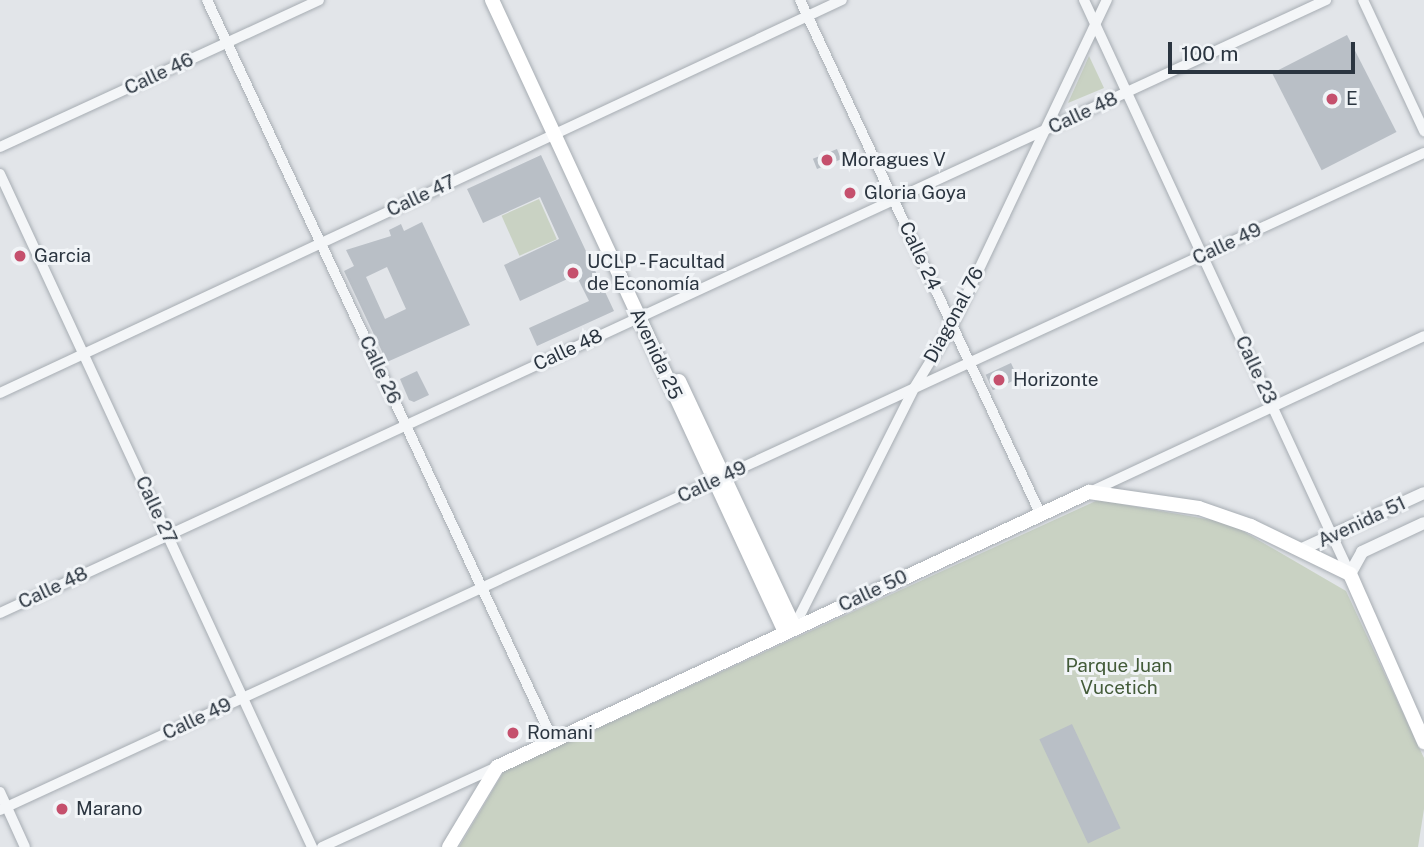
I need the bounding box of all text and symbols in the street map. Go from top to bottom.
scale bar [1172,28,1359,72]
text: 100 m [1181,41,1238,66]
street label: Calle 46 [121,48,197,100]
street label: Calle 48 [1045,87,1121,139]
place label: E [1346,88,1358,110]
marker: E [1324,91,1340,107]
place label: Moragues V [841,149,946,171]
marker: Moragues V [819,152,835,168]
street label: Calle 47 [383,170,459,222]
place label: Gloria Goya [864,182,966,204]
marker: Gloria Goya [842,185,858,201]
street label: Calle 24 [894,218,946,294]
street label: Calle 49 [1189,218,1265,270]
place label: Garcia [34,245,91,267]
marker: Garcia [12,248,28,264]
place label: UCLP - Facultad de Economía [587,251,730,295]
street label: Diagonal 76 [919,263,989,367]
marker: UCLP - Facultad de Economía [565,265,581,281]
street label: Avenida 25 [625,305,687,403]
street label: Calle 48 [530,324,606,376]
street label: Calle 26 [354,332,406,408]
street label: Calle 23 [1230,332,1282,408]
place label: Horizonte [1013,369,1099,391]
marker: Horizonte [991,372,1007,388]
street label: Calle 49 [674,456,750,508]
street label: Calle 27 [130,472,182,548]
street label: Avenida 51 [1314,492,1410,552]
street label: Calle 48 [15,562,91,614]
street label: Calle 50 [835,565,911,617]
park label: Parque Juan Vucetich [1065,655,1173,699]
street label: Calle 49 [159,693,235,745]
place label: Romani [527,722,593,744]
marker: Romani [505,725,521,741]
place label: Marano [76,798,143,820]
marker: Marano [54,801,70,817]

